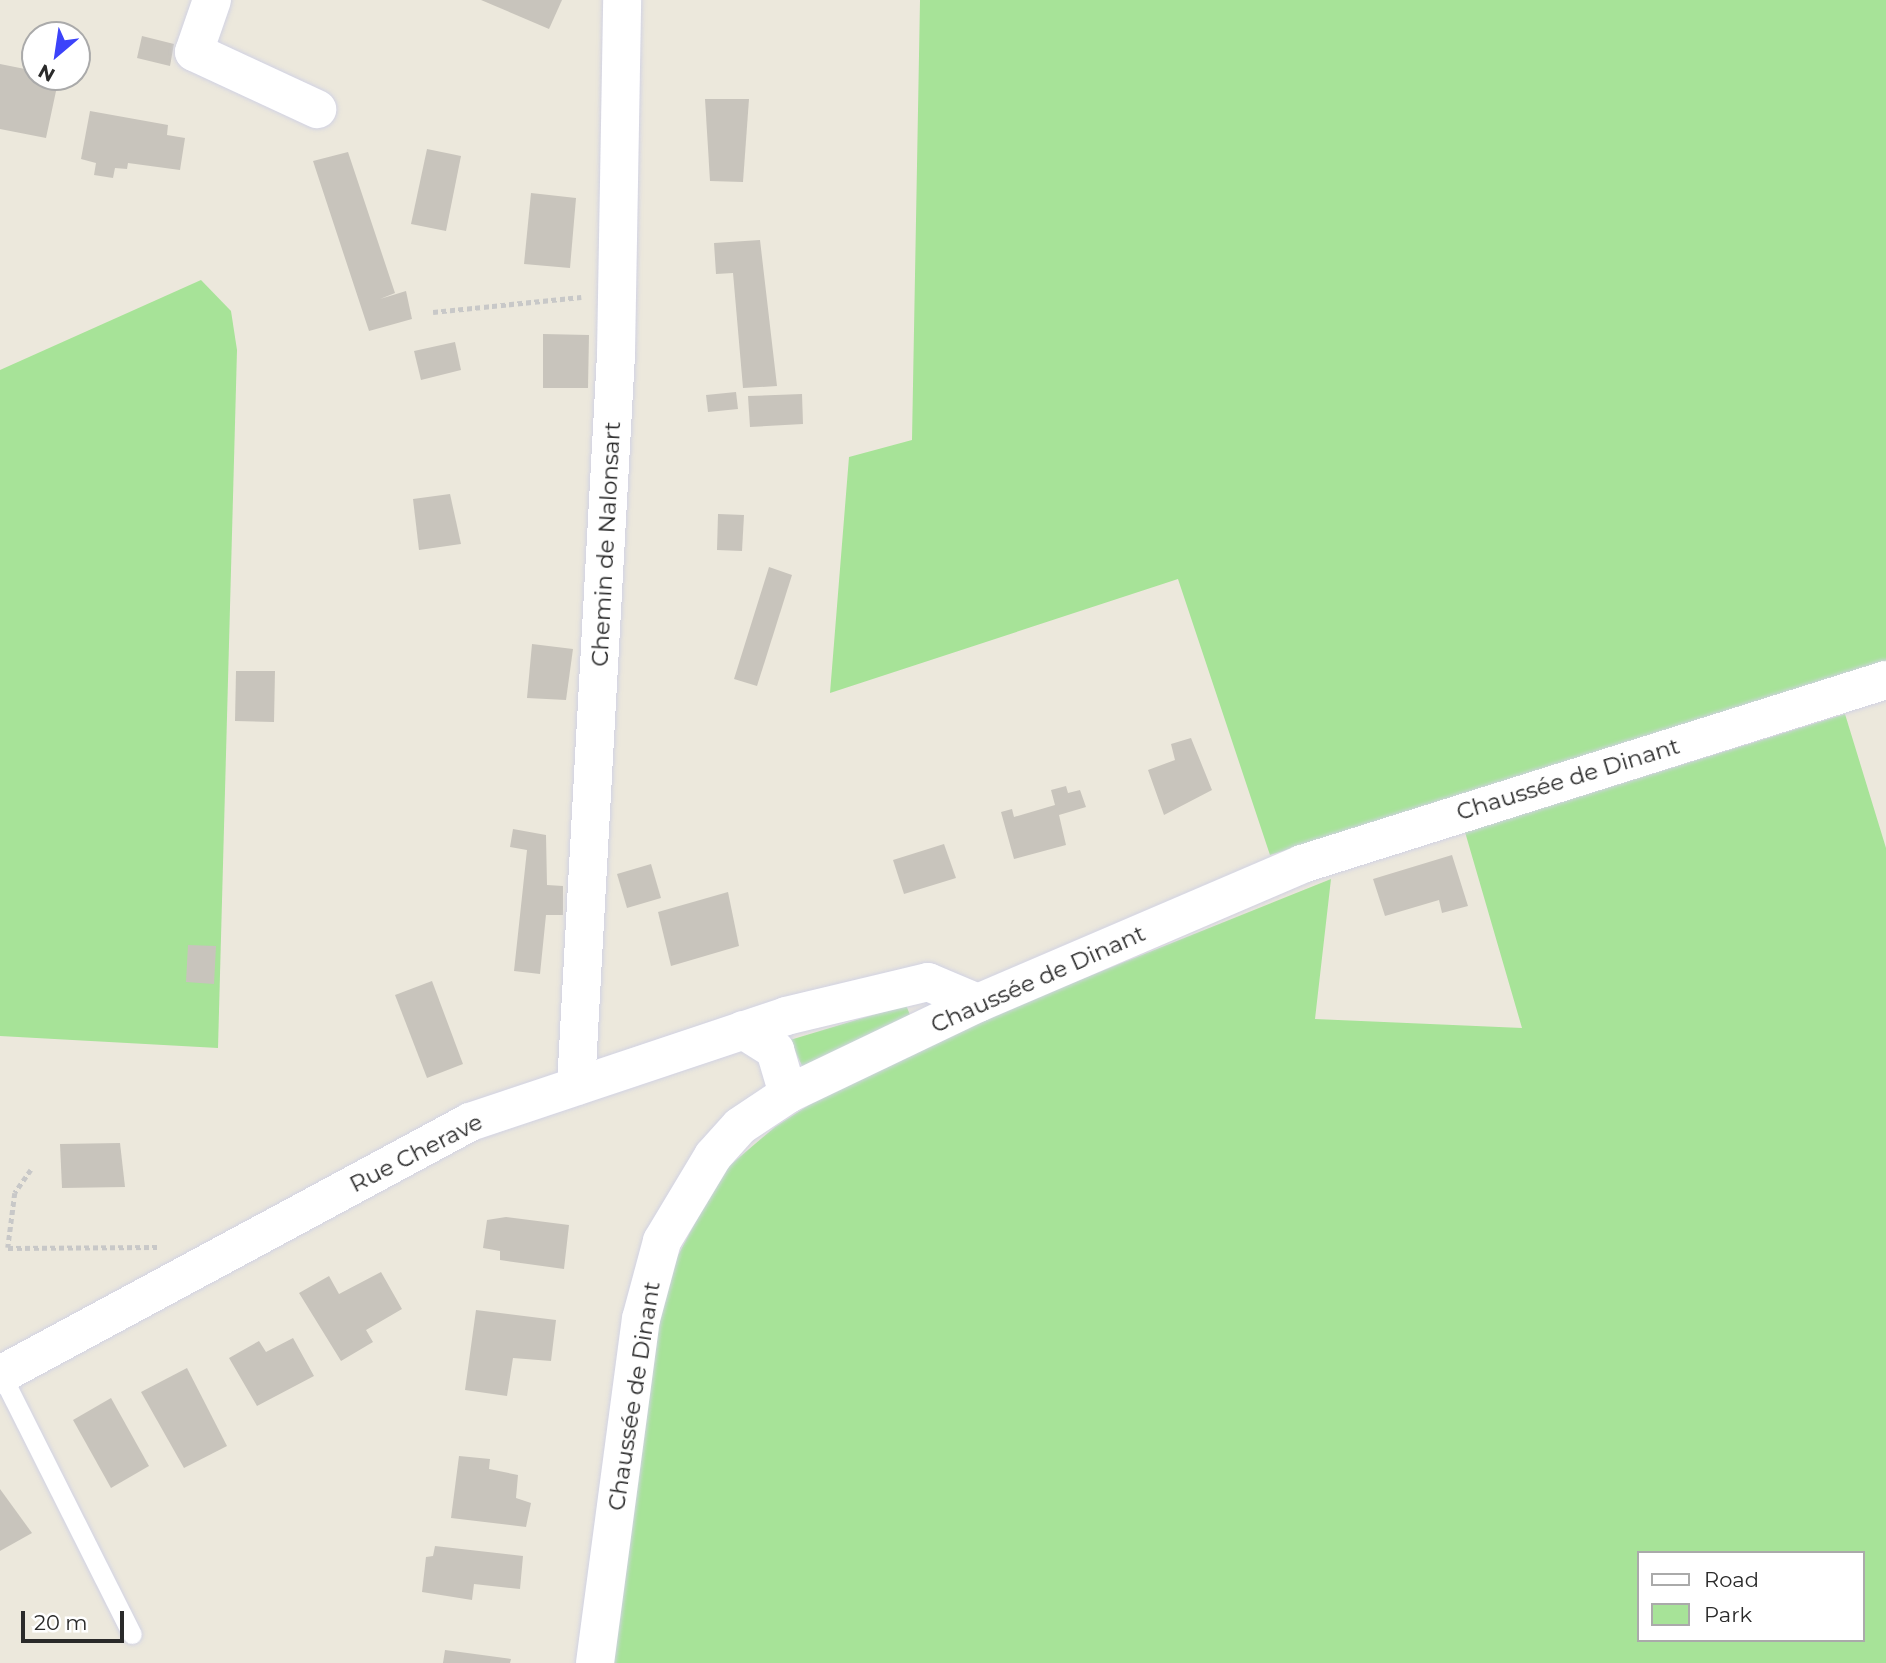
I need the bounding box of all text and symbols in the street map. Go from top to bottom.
north arrow [21,21,91,91]
text: N [34,59,59,87]
street label: Chemin de Nalonsart [586,421,626,667]
street label: Chaussée de Dinant [1453,732,1683,826]
street label: Chaussée de Dinant [926,919,1150,1039]
street label: Rue Cherave [345,1108,487,1198]
street label: Chaussée de Dinant [602,1279,666,1513]
legend [1638,1551,1865,1642]
text: Road [1704,1567,1759,1592]
scale bar [24,1596,128,1640]
text: Park [1704,1602,1752,1627]
text: 20 m [34,1610,88,1635]

